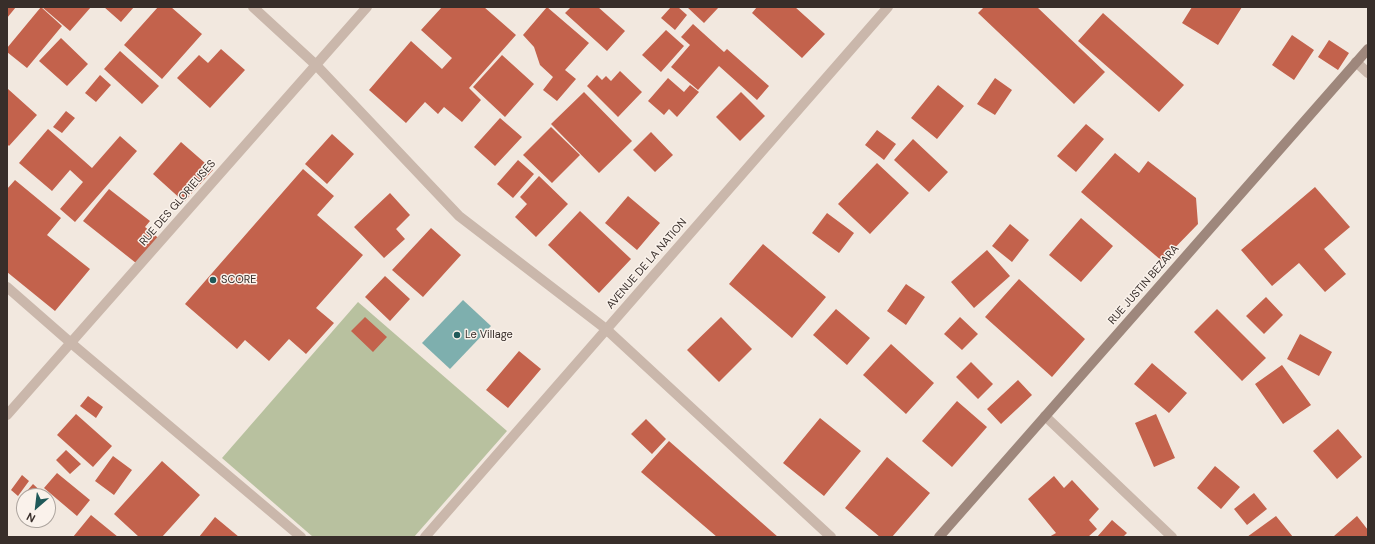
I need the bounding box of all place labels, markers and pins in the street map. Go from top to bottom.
place label: SCORE [221,273,257,287]
marker: SCORE [208,275,218,285]
place label: Le Village [465,328,513,342]
marker: Le Village [452,330,462,340]

